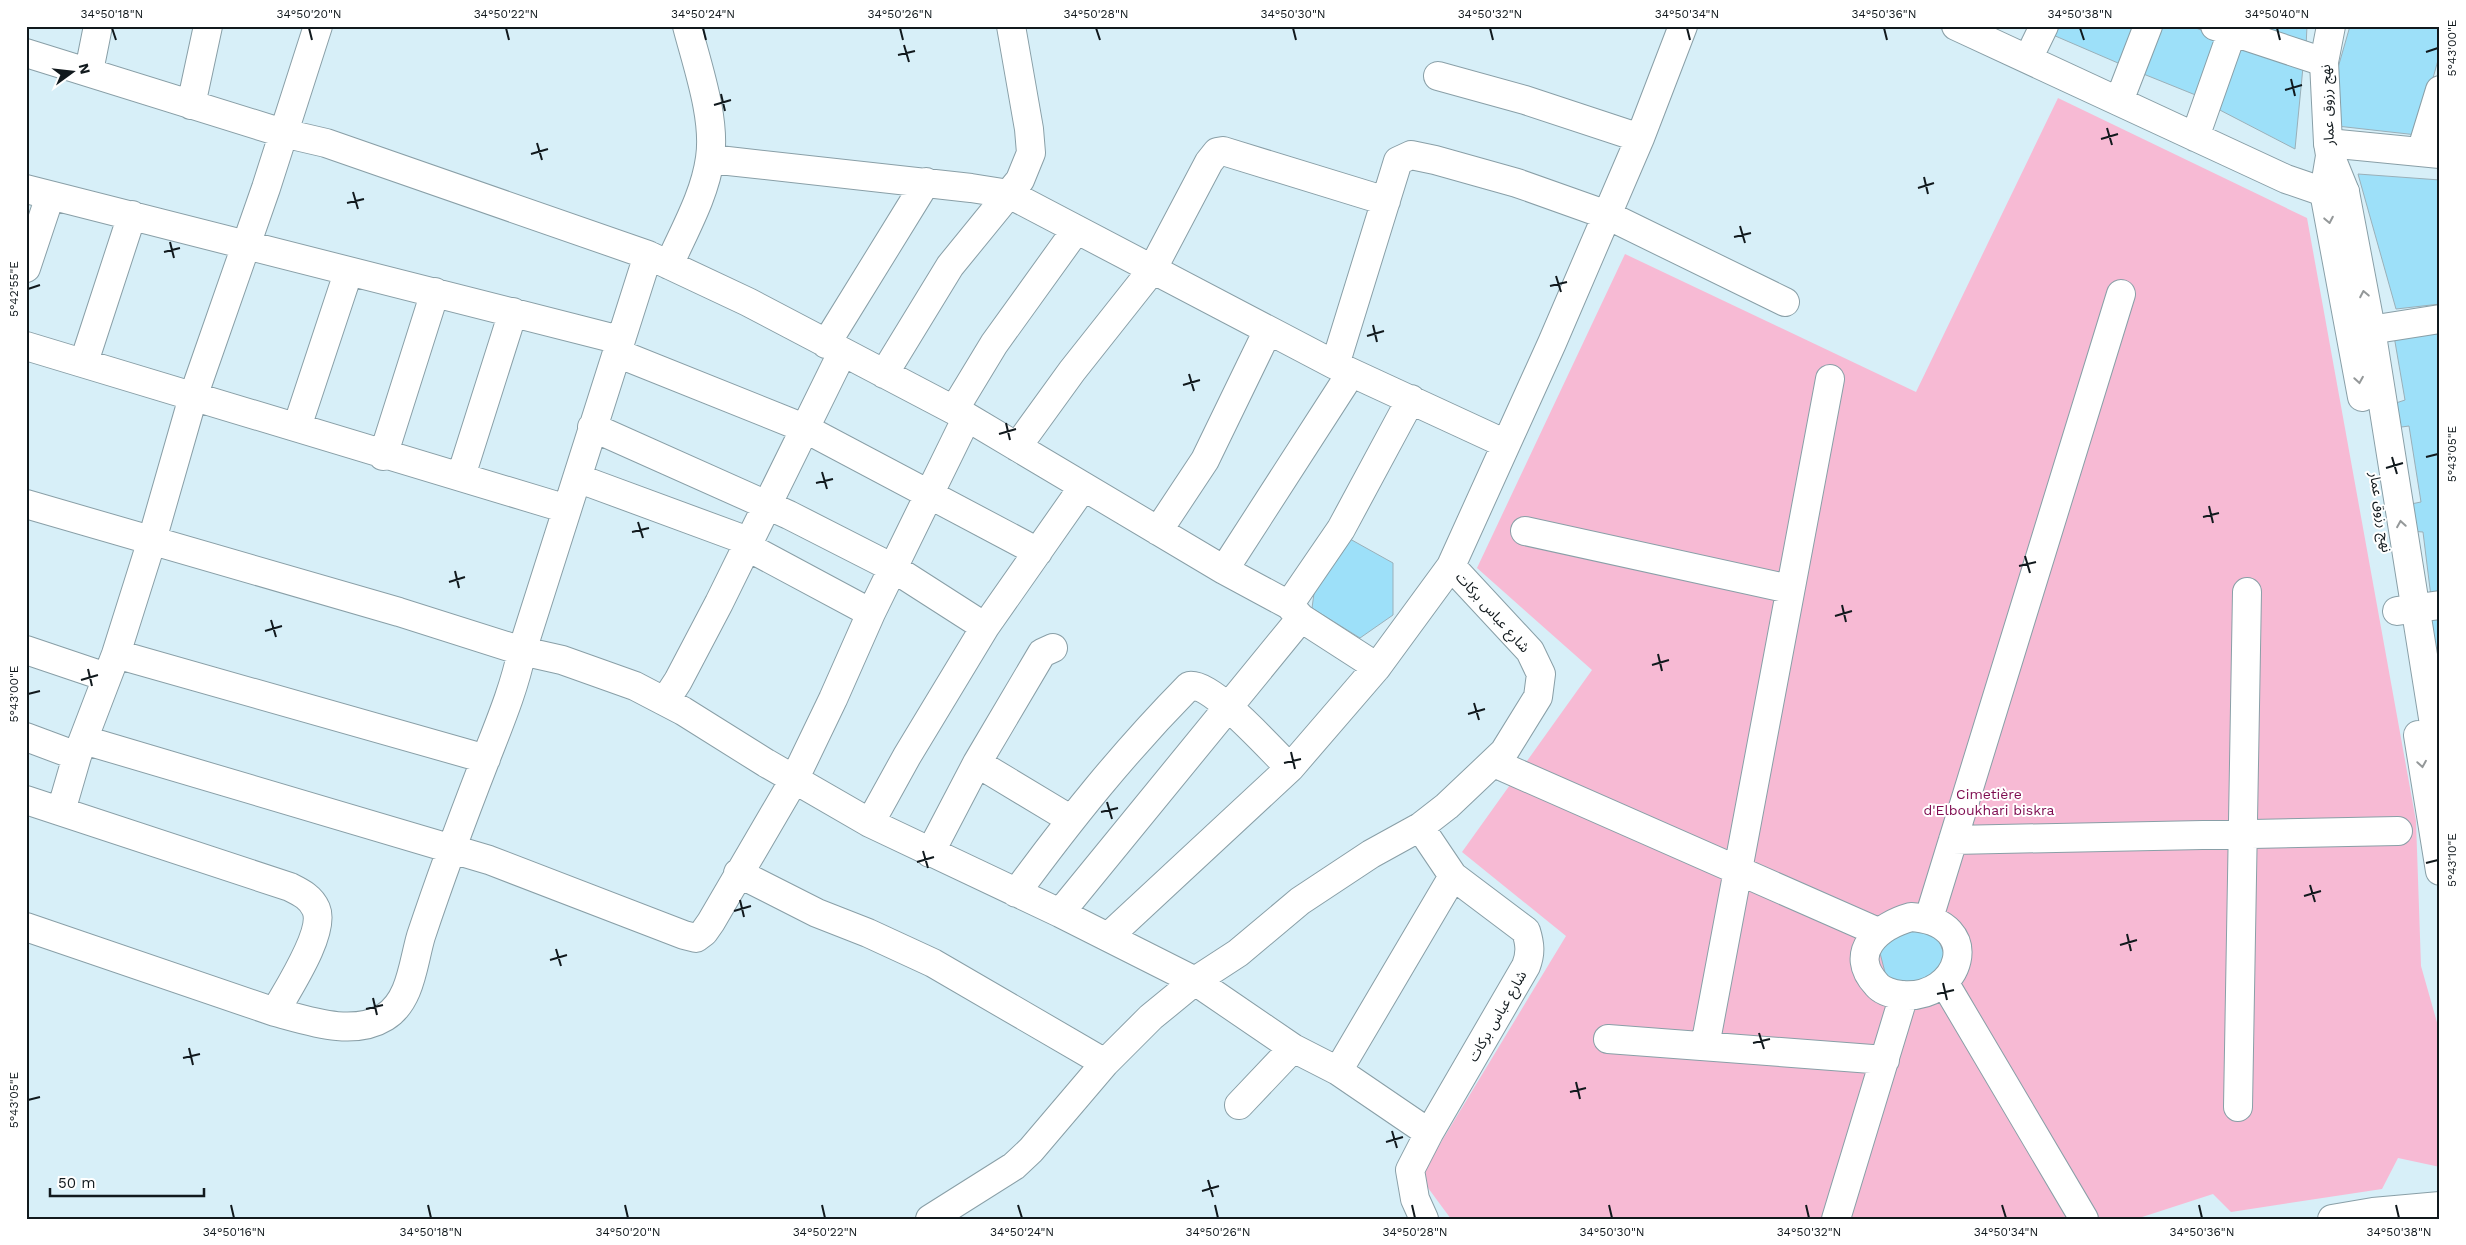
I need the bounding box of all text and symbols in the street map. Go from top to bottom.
text: 34°50'18"N [81,7,143,21]
text: 34°50'20"N [276,7,342,21]
text: 34°50'22"N [474,7,538,21]
text: 34°50'24"N [671,7,735,21]
text: 34°50'26"N [867,7,933,21]
text: 34°50'28"N [1063,7,1129,21]
text: 34°50'30"N [1260,7,1326,21]
text: 34°50'32"N [1458,7,1522,21]
text: 34°50'34"N [1655,7,1719,21]
text: 34°50'36"N [1851,7,1917,21]
text: 34°50'38"N [2047,7,2113,21]
text: 34°50'40"N [2245,7,2309,21]
text: 5°43'00"E [2445,19,2459,76]
north arrow [48,48,98,98]
text: N [75,62,94,76]
street label: نهج رزوق عمار [2317,64,2340,147]
one-way arrow [2324,215,2334,224]
text: 5°42'55"E [7,261,21,317]
one-way arrow [2359,290,2370,298]
one-way arrow [2354,375,2364,384]
text: 5°43'05"E [2445,426,2459,482]
street label: نهج رزوق عمار [2364,470,2395,554]
one-way arrow [2396,519,2406,528]
street label: شارع عباس بركات [1451,569,1533,657]
text: 5°43'00"E [7,665,21,722]
one-way arrow [2417,760,2427,769]
park label: Cimetière d'Elboukhari biskra [1923,786,2055,818]
text: 5°43'10"E [2445,833,2459,887]
street label: شارع عباس بركات [1465,968,1532,1066]
text: 5°43'05"E [7,1072,21,1128]
scale bar [50,1165,204,1197]
text: 50 m [58,1174,95,1192]
text: 34°50'16"N [203,1225,265,1239]
text: 34°50'18"N [400,1225,462,1239]
text: 34°50'20"N [595,1225,661,1239]
text: 34°50'22"N [793,1225,857,1239]
text: 34°50'24"N [990,1225,1054,1239]
text: 34°50'26"N [1185,1225,1251,1239]
text: 34°50'28"N [1382,1225,1448,1239]
text: 34°50'30"N [1579,1225,1645,1239]
text: 34°50'32"N [1777,1225,1841,1239]
text: 34°50'34"N [1974,1225,2038,1239]
text: 34°50'36"N [2169,1225,2235,1239]
text: 34°50'38"N [2366,1225,2432,1239]

